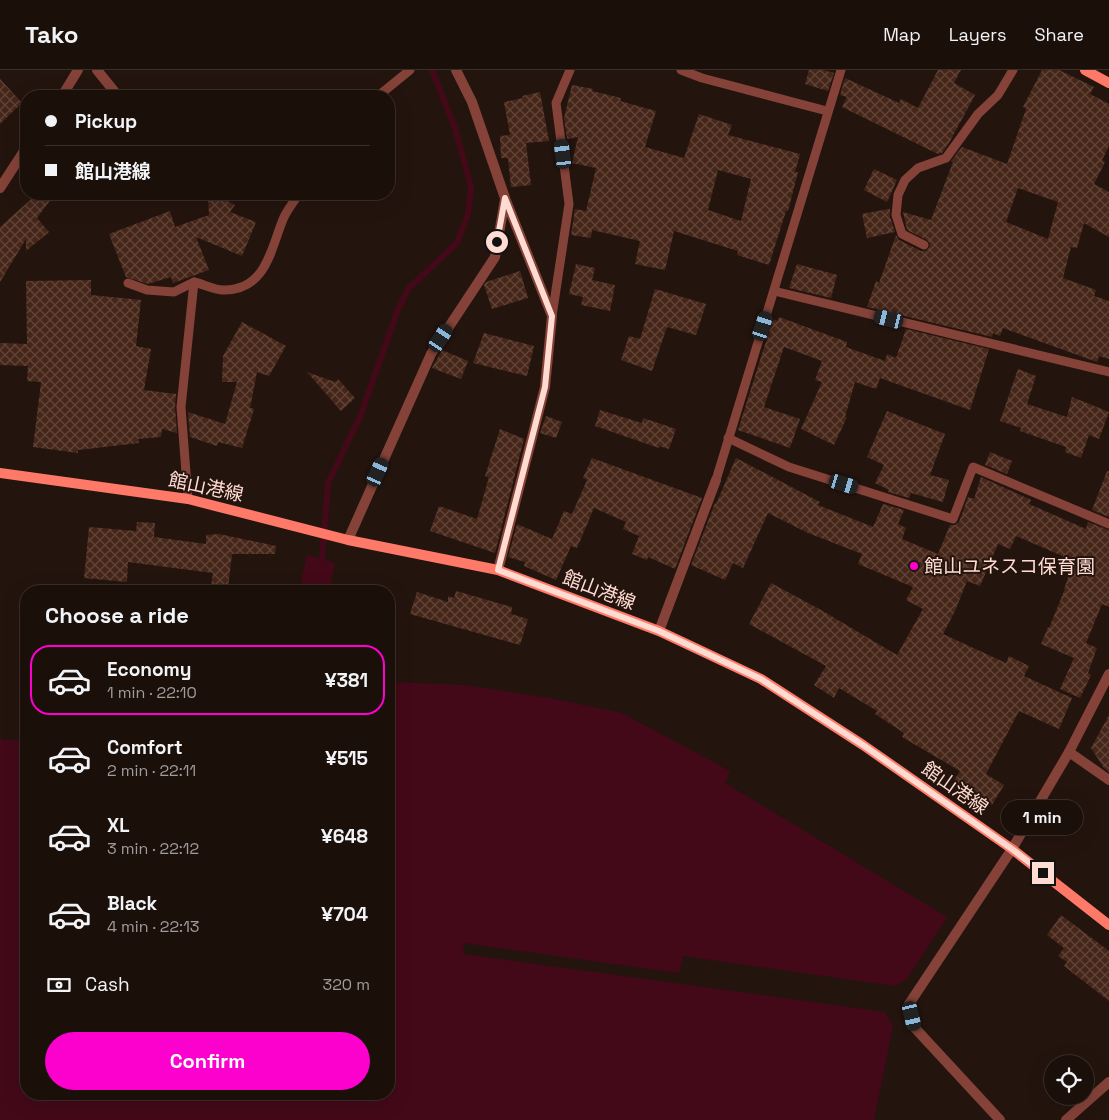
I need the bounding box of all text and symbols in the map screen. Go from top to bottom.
text: Tako [25,19,78,50]
text: Map [883,23,921,46]
text: Layers [949,23,1006,46]
text: Share [1034,23,1084,46]
text: Pickup [75,109,137,134]
car [553,138,572,170]
text: 館山港線 [75,159,151,184]
route start [486,231,508,253]
car [872,308,905,330]
car [751,309,774,343]
car [426,321,455,355]
car [365,455,390,489]
street label: 館山港線 [166,467,246,507]
car [827,472,860,496]
place label: 館山ユネスコ保育園 [924,554,1095,579]
marker: 館山ユネスコ保育園 [908,560,920,572]
street label: 館山港線 [559,565,639,615]
text: Choose a ride [45,601,189,629]
text: Economy [107,657,191,682]
icon: car [47,658,92,703]
text: ¥381 [325,668,368,693]
text: 1 min · 22:10 [107,682,197,703]
text: Comfort [107,735,183,760]
icon: car [47,736,92,781]
text: ¥515 [325,746,368,771]
street label: 館山港線 [917,756,993,820]
text: 2 min · 22:11 [107,760,196,781]
callout: 1 min [1002,800,1084,836]
text: 1 min [1022,807,1062,828]
text: XL [107,813,130,838]
icon: car [47,814,92,859]
text: ¥648 [321,824,368,849]
text: 3 min · 22:12 [107,838,199,859]
route end [1032,862,1054,884]
text: Black [107,891,157,916]
icon: car [47,892,92,937]
text: ¥704 [321,902,368,927]
text: 4 min · 22:13 [107,916,200,937]
icon: cash [45,971,73,999]
text: Cash [85,972,130,997]
text: 320 m [323,974,370,995]
car [901,1000,922,1032]
button: Confirm [45,1032,370,1090]
map controls [1044,1055,1094,1105]
button: locate [1044,1055,1094,1105]

